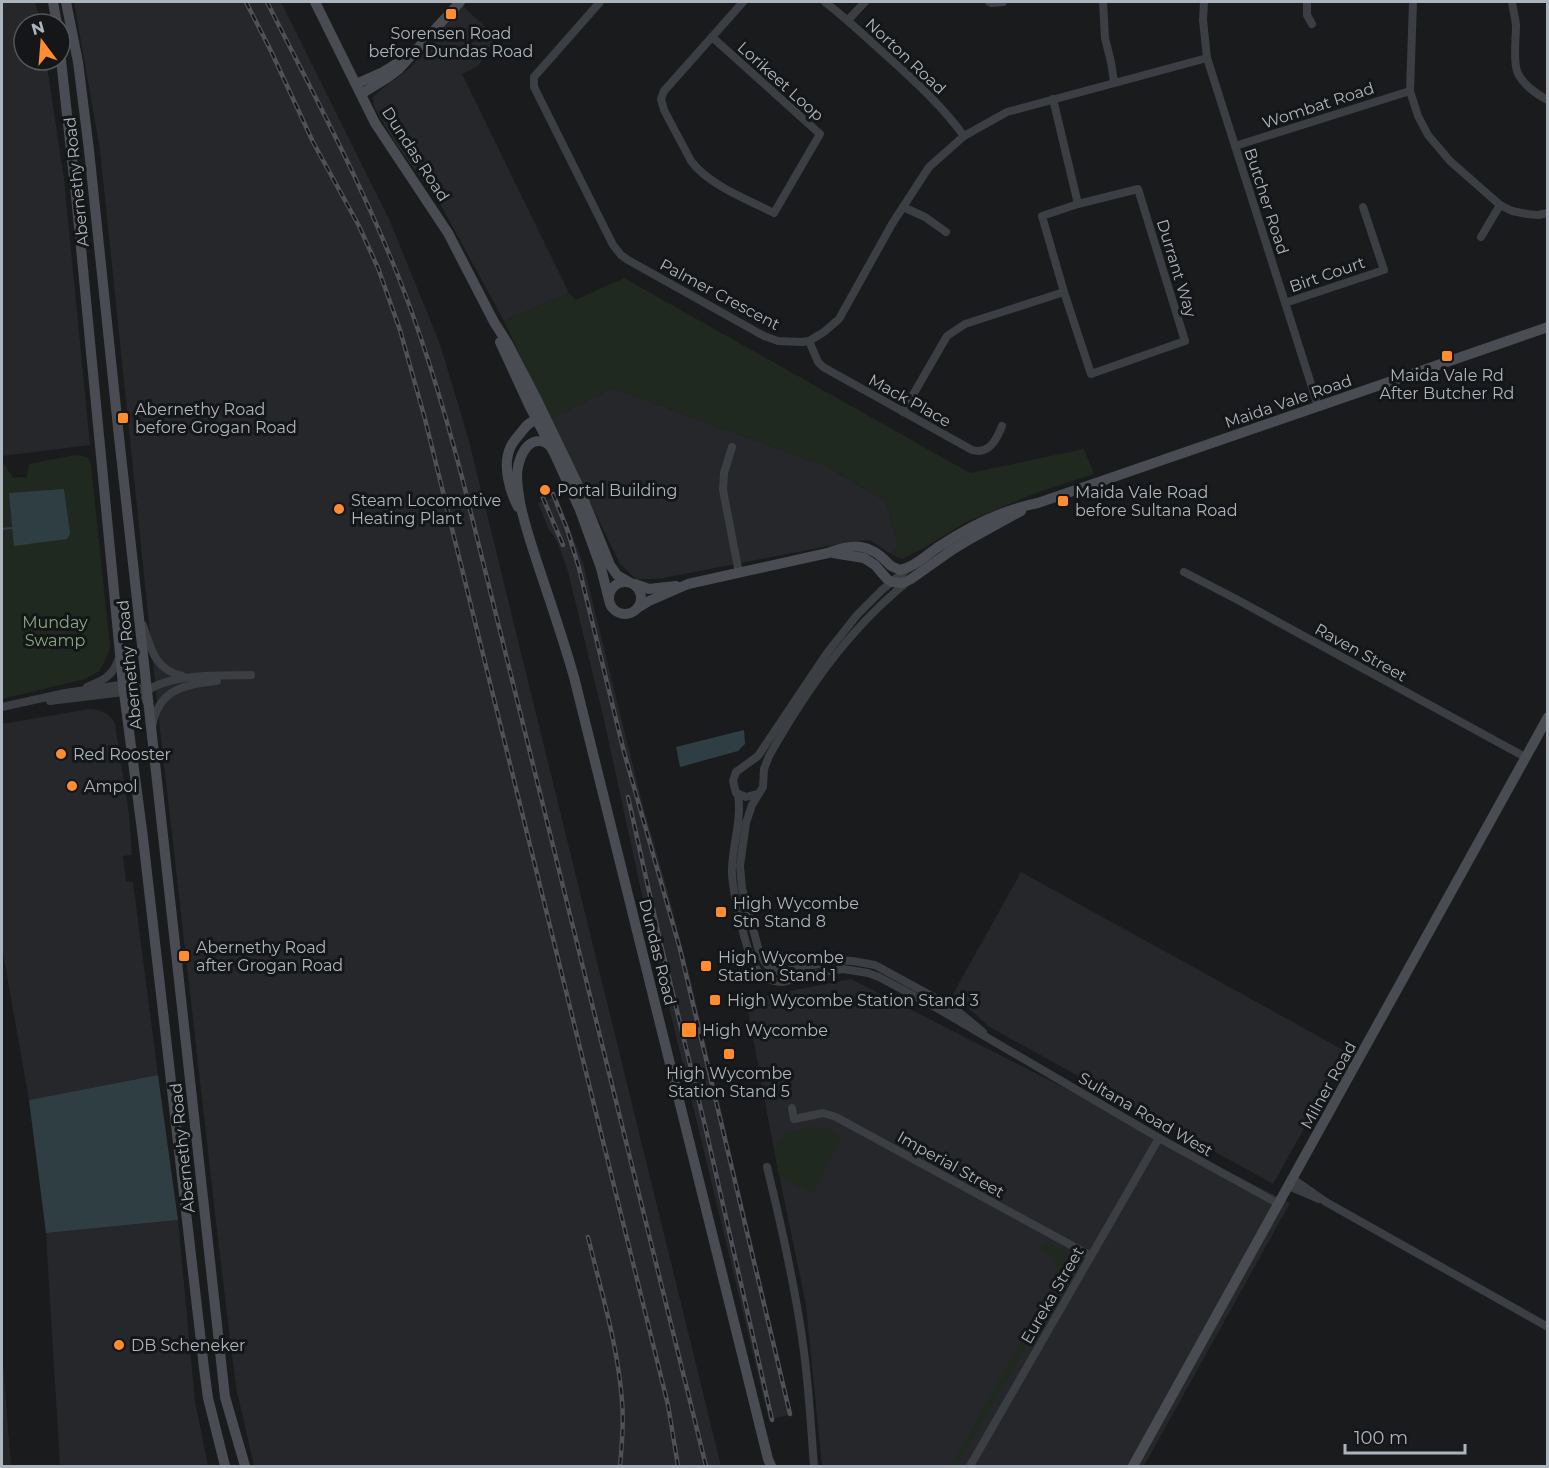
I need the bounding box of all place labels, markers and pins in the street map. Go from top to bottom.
marker: Sorensen Road before Dundas Road [444,7,458,21]
place label: Sorensen Road before Dundas Road [369,24,533,61]
marker: Maida Vale Rd After Butcher Rd [1440,349,1454,363]
place label: Maida Vale Rd After Butcher Rd [1380,366,1514,403]
place label: Abernethy Road before Grogan Road [135,400,297,437]
marker: Abernethy Road before Grogan Road [116,411,130,425]
place label: Portal Building [557,481,677,500]
marker: Portal Building [538,483,552,497]
place label: Maida Vale Road before Sultana Road [1075,483,1238,520]
place label: Steam Locomotive Heating Plant [351,491,501,528]
marker: Maida Vale Road before Sultana Road [1056,494,1070,508]
marker: Steam Locomotive Heating Plant [332,502,346,516]
place label: Red Rooster [73,745,171,764]
marker: Red Rooster [54,747,68,761]
place label: Ampol [84,777,138,796]
marker: Ampol [65,779,79,793]
place label: High Wycombe Stn Stand 8 [733,894,859,931]
marker: High Wycombe Stn Stand 8 [714,905,728,919]
place label: Abernethy Road after Grogan Road [196,938,343,975]
place label: High Wycombe Station Stand 1 [718,948,844,985]
marker: Abernethy Road after Grogan Road [177,949,191,963]
marker: High Wycombe Station Stand 1 [699,959,713,973]
place label: High Wycombe Station Stand 3 [727,991,979,1010]
marker: High Wycombe Station Stand 3 [708,993,722,1007]
marker: High Wycombe [680,1021,698,1039]
place label: High Wycombe [702,1021,828,1040]
marker: High Wycombe Station Stand 5 [722,1047,736,1061]
place label: High Wycombe Station Stand 5 [666,1064,792,1101]
place label: DB Scheneker [131,1336,245,1355]
marker: DB Scheneker [112,1338,126,1352]

